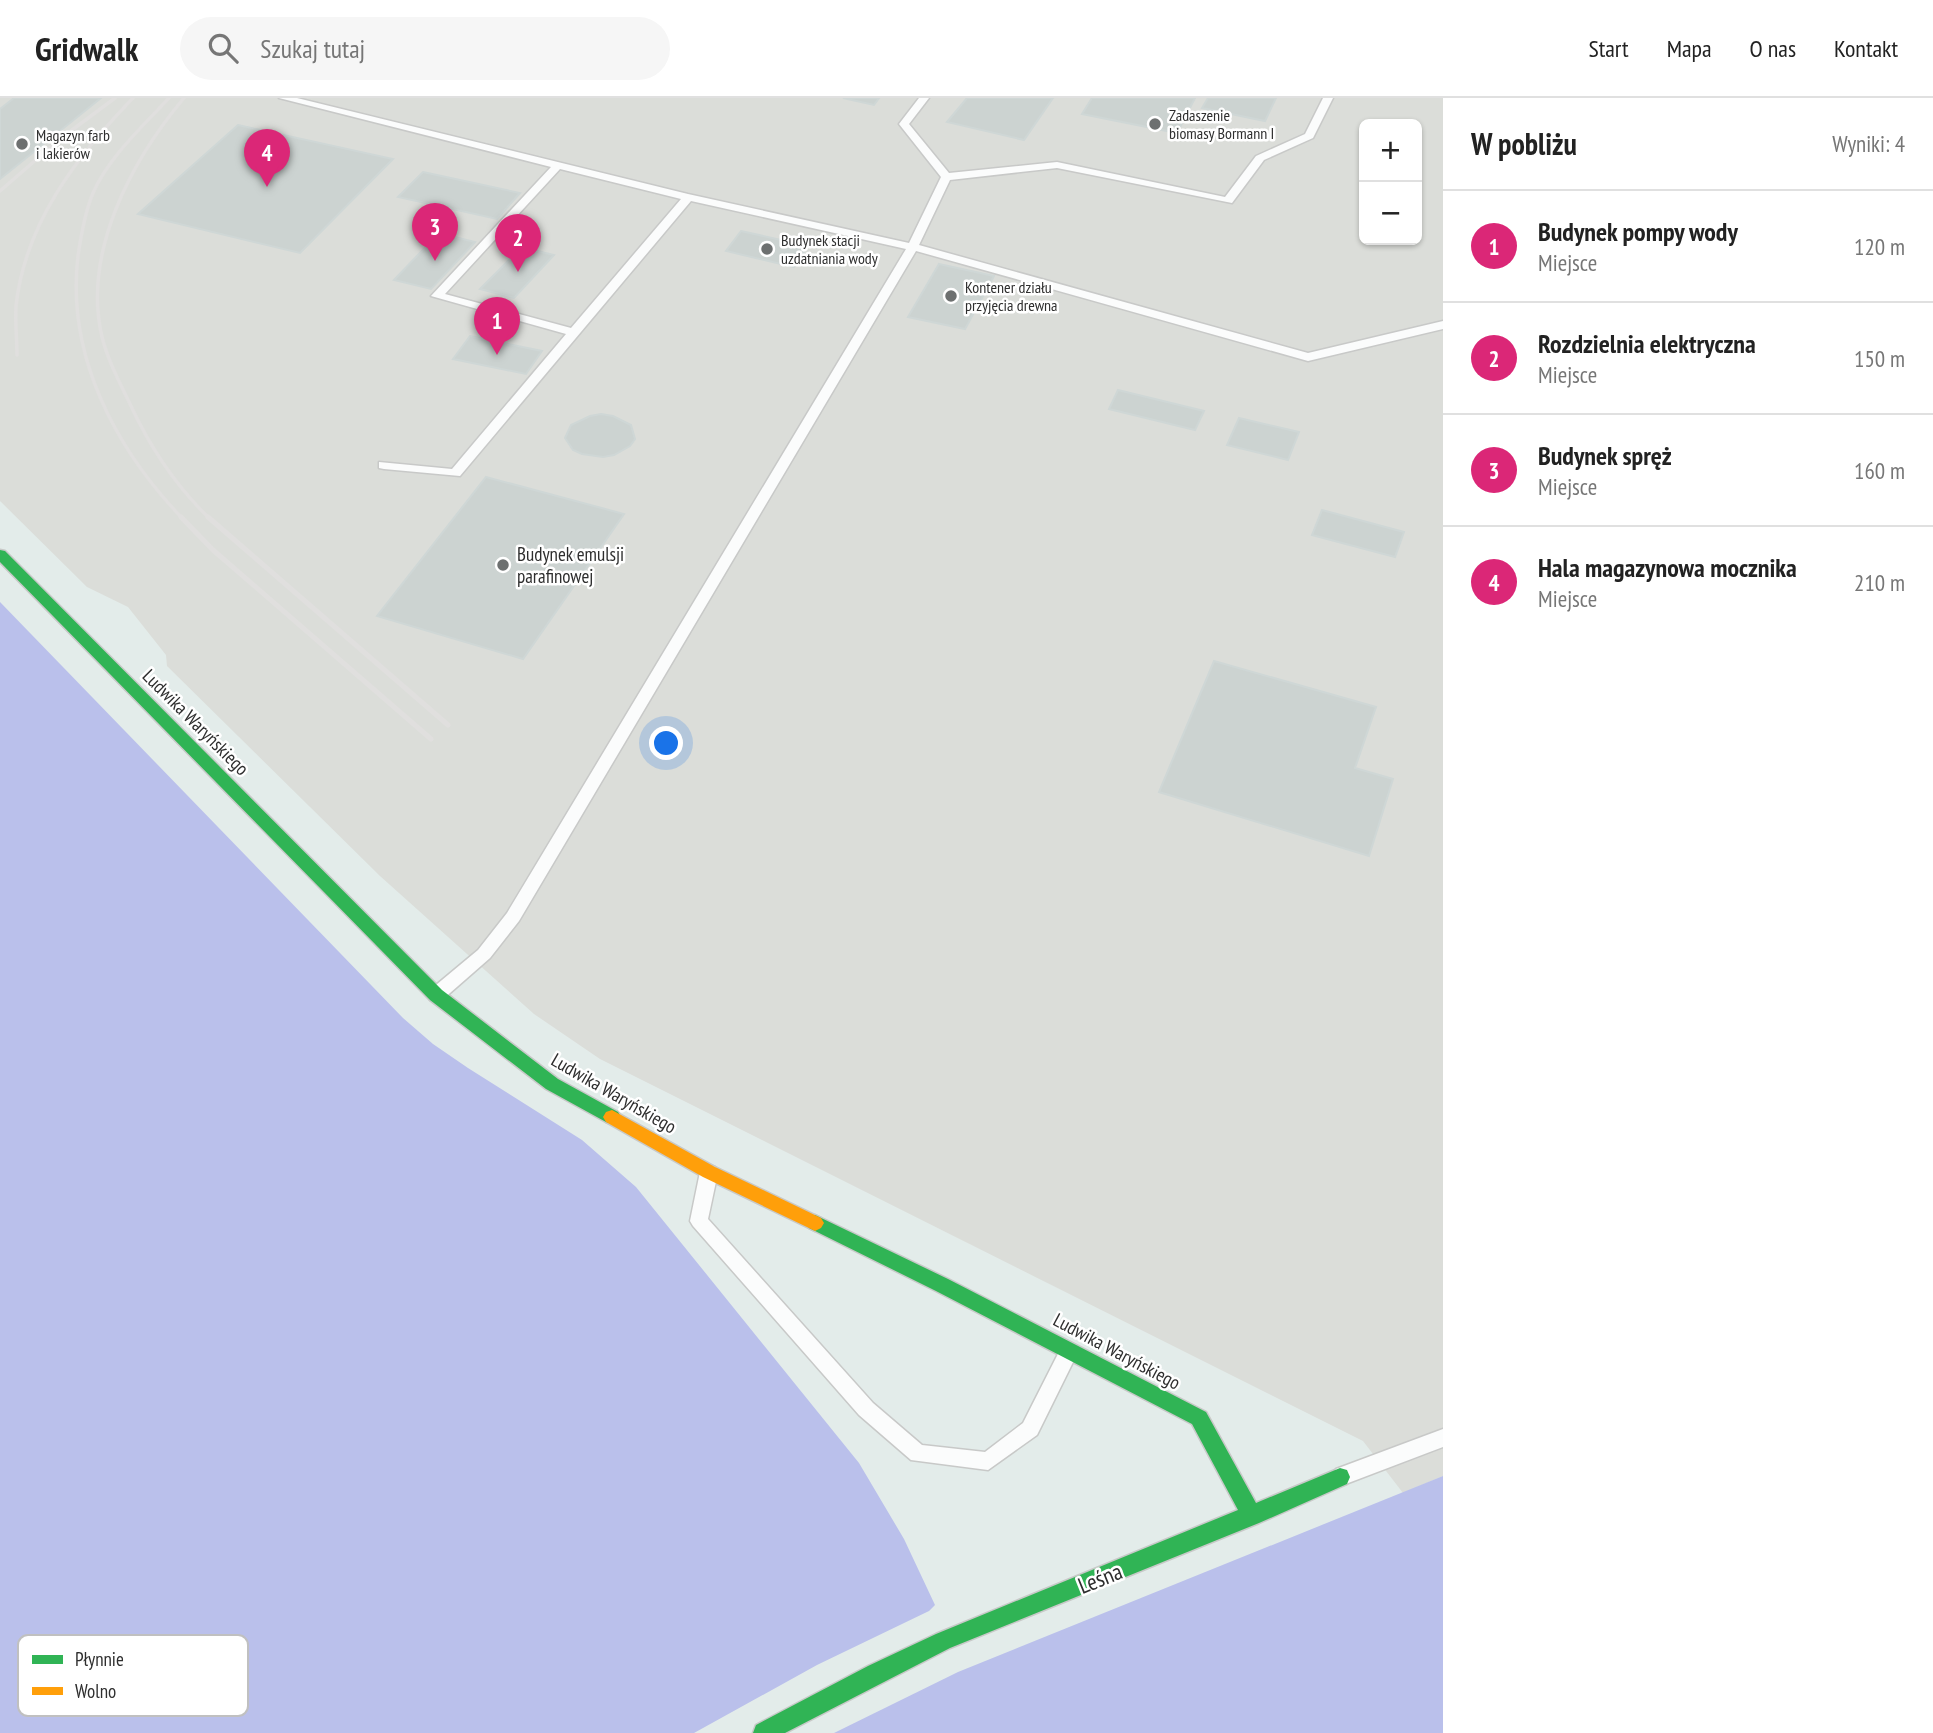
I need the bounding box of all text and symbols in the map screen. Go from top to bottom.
search box [180,17,670,80]
text: Gridwalk [35,27,138,70]
icon: search [204,29,242,67]
text: Szukaj tutaj [260,32,365,65]
text: Start [1588,33,1629,64]
text: Mapa [1667,33,1712,64]
text: O nas [1750,33,1796,64]
text: Kontakt [1834,33,1898,64]
place label: Zadaszenie biomasy Bormann I [1169,105,1274,143]
marker: Zadaszenie biomasy Bormann I [1147,116,1163,132]
map controls [1359,119,1422,245]
button: + [1359,119,1422,182]
text: W pobliżu [1471,124,1577,163]
place label: Magazyn farb i lakierów [36,125,110,163]
pin: 4 [244,129,290,187]
text: Wyniki: 4 [1832,129,1905,158]
marker: Magazyn farb i lakierów [14,136,30,152]
button: − [1359,182,1422,245]
pin: 3 [412,203,458,261]
pin: 2 [495,214,541,272]
text: Budynek pompy wody [1538,215,1738,248]
place label: Budynek stacji uzdatniania wody [781,230,878,268]
text: 1 [1489,232,1500,261]
text: 120 m [1854,232,1905,261]
marker: Budynek stacji uzdatniania wody [759,241,775,257]
text: Miejsce [1538,248,1597,277]
place label: Kontener działu przyjęcia drewna [965,277,1058,315]
marker: Kontener działu przyjęcia drewna [943,288,959,304]
pin: 1 [474,297,520,355]
text: Rozdzielnia elektryczna [1538,327,1756,360]
text: 2 [1489,344,1500,373]
text: 150 m [1854,344,1905,373]
text: Miejsce [1538,360,1597,389]
text: Budynek spręż [1538,439,1672,472]
text: 3 [1489,456,1500,485]
text: 160 m [1854,456,1905,485]
text: Miejsce [1538,472,1597,501]
place label: Budynek emulsji parafinowej [517,542,624,588]
text: Hala magazynowa mocznika [1538,551,1797,584]
marker: Budynek emulsji parafinowej [495,557,511,573]
text: 4 [1489,568,1500,597]
text: 210 m [1854,568,1905,597]
text: Miejsce [1538,584,1597,613]
street label: Ludwika Waryńskiego [138,664,254,780]
your location [649,726,683,760]
street label: Ludwika Waryńskiego [547,1047,681,1139]
street label: Ludwika Waryńskiego [1049,1307,1185,1395]
street label: Leśna [1074,1556,1126,1600]
legend [18,1635,248,1716]
text: Płynnie [75,1647,124,1671]
text: Wolno [75,1679,116,1703]

